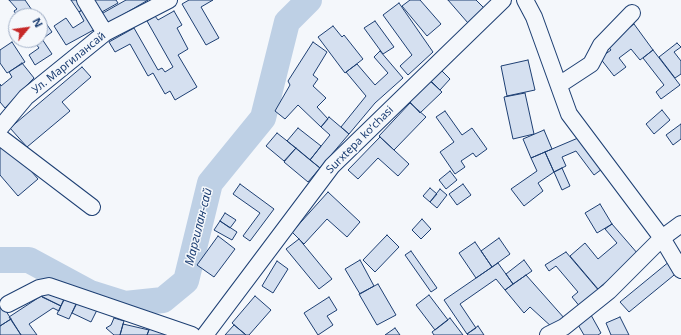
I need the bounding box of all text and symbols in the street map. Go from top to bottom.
north arrow [8,8,48,48]
text: N [29,15,47,30]
street label: Ул. Маргилансай [30,29,108,97]
street label: Surxtepa koʻchasi [324,104,396,176]
water label: Маргилан-сай [182,187,216,267]

